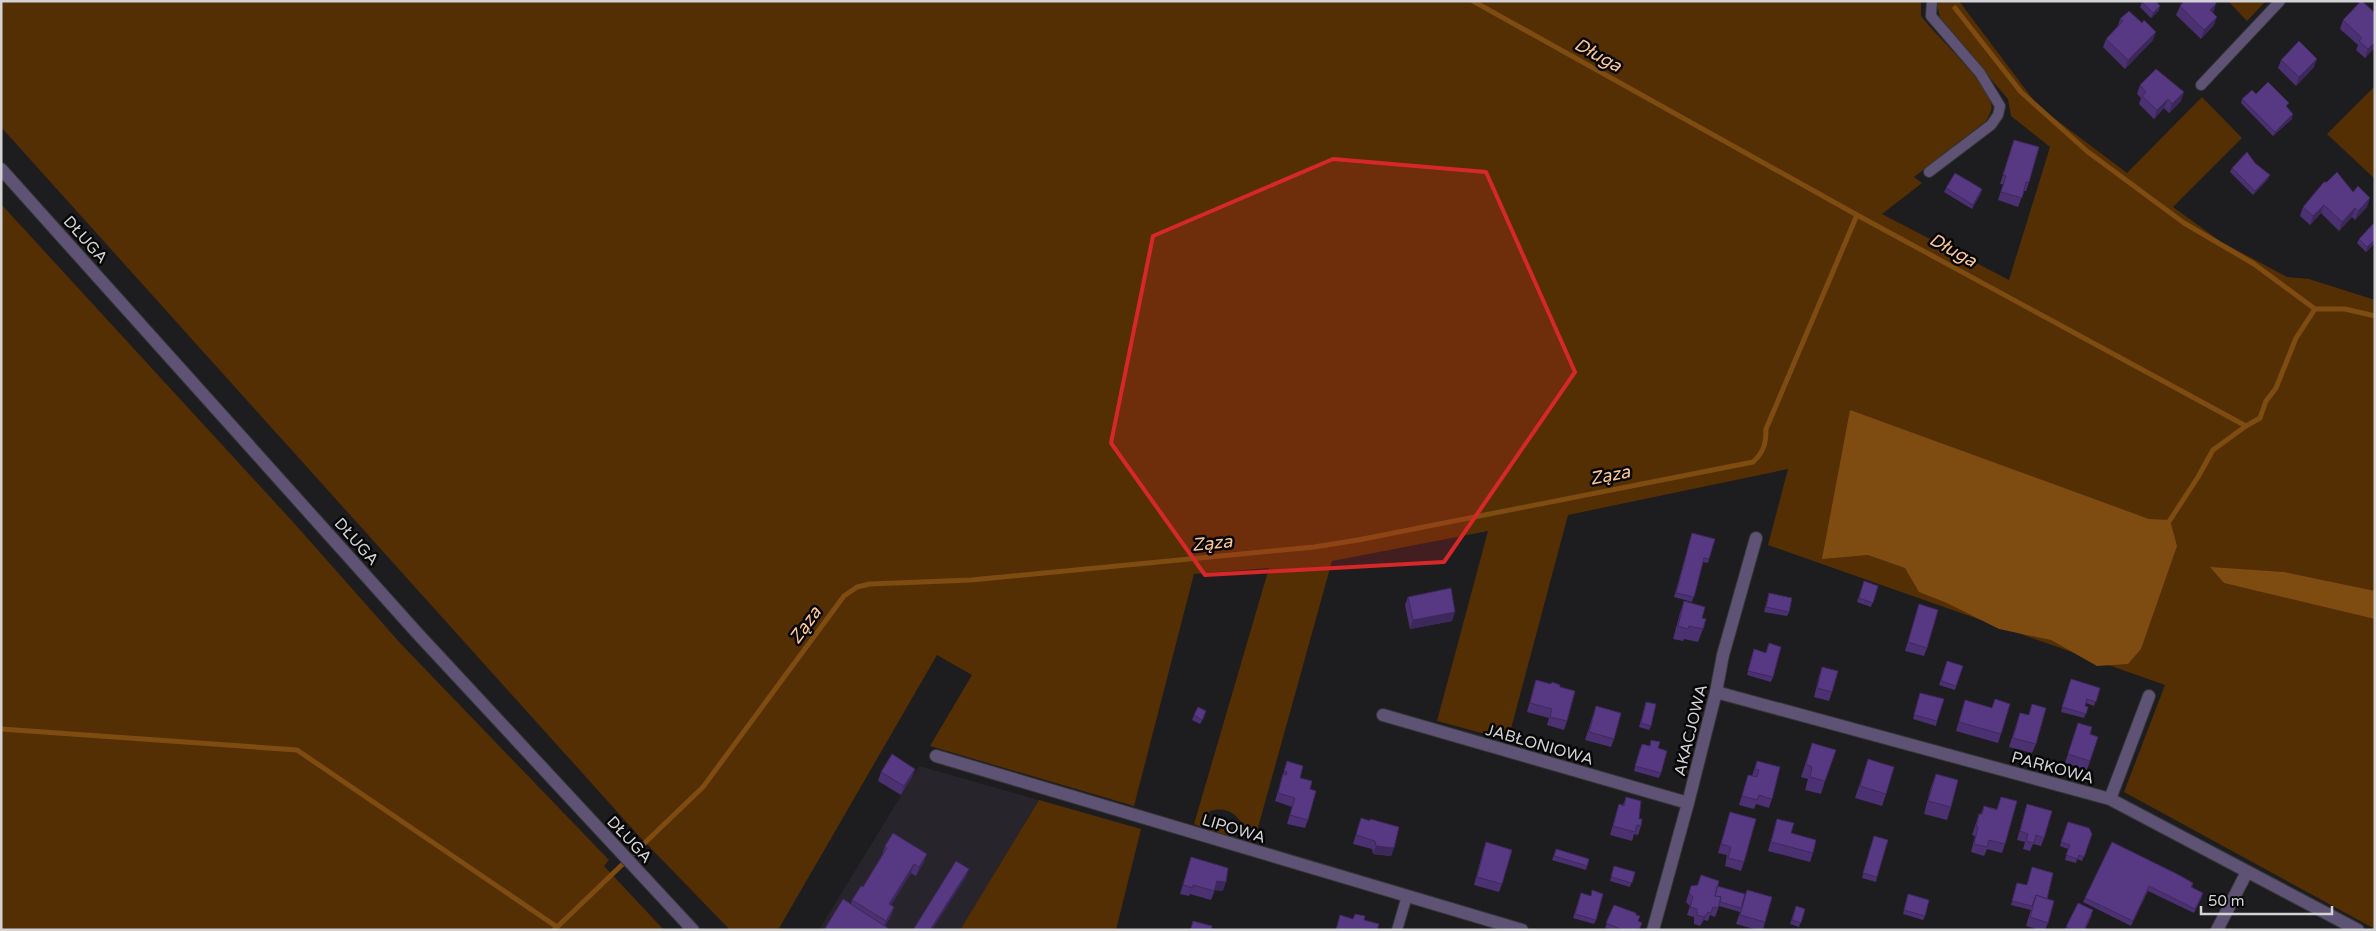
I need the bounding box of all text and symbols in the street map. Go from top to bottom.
water label: Długa [1571,33,1626,77]
street label: DŁUGA [59,212,112,268]
water label: Długa [1926,228,1981,272]
water label: Ząza [1588,460,1633,490]
street label: DŁUGA [330,514,383,570]
water label: Ząza [1191,530,1234,556]
water label: Ząza [784,601,826,648]
street label: AKACJOWA [1670,682,1712,778]
street label: JABŁONIOWA [1483,720,1596,770]
street label: PARKOWA [2009,747,2096,789]
street label: LIPOWA [1199,810,1268,848]
street label: DŁUGA [602,812,656,867]
scale bar [2201,884,2332,916]
text: 50 m [2208,892,2245,910]

